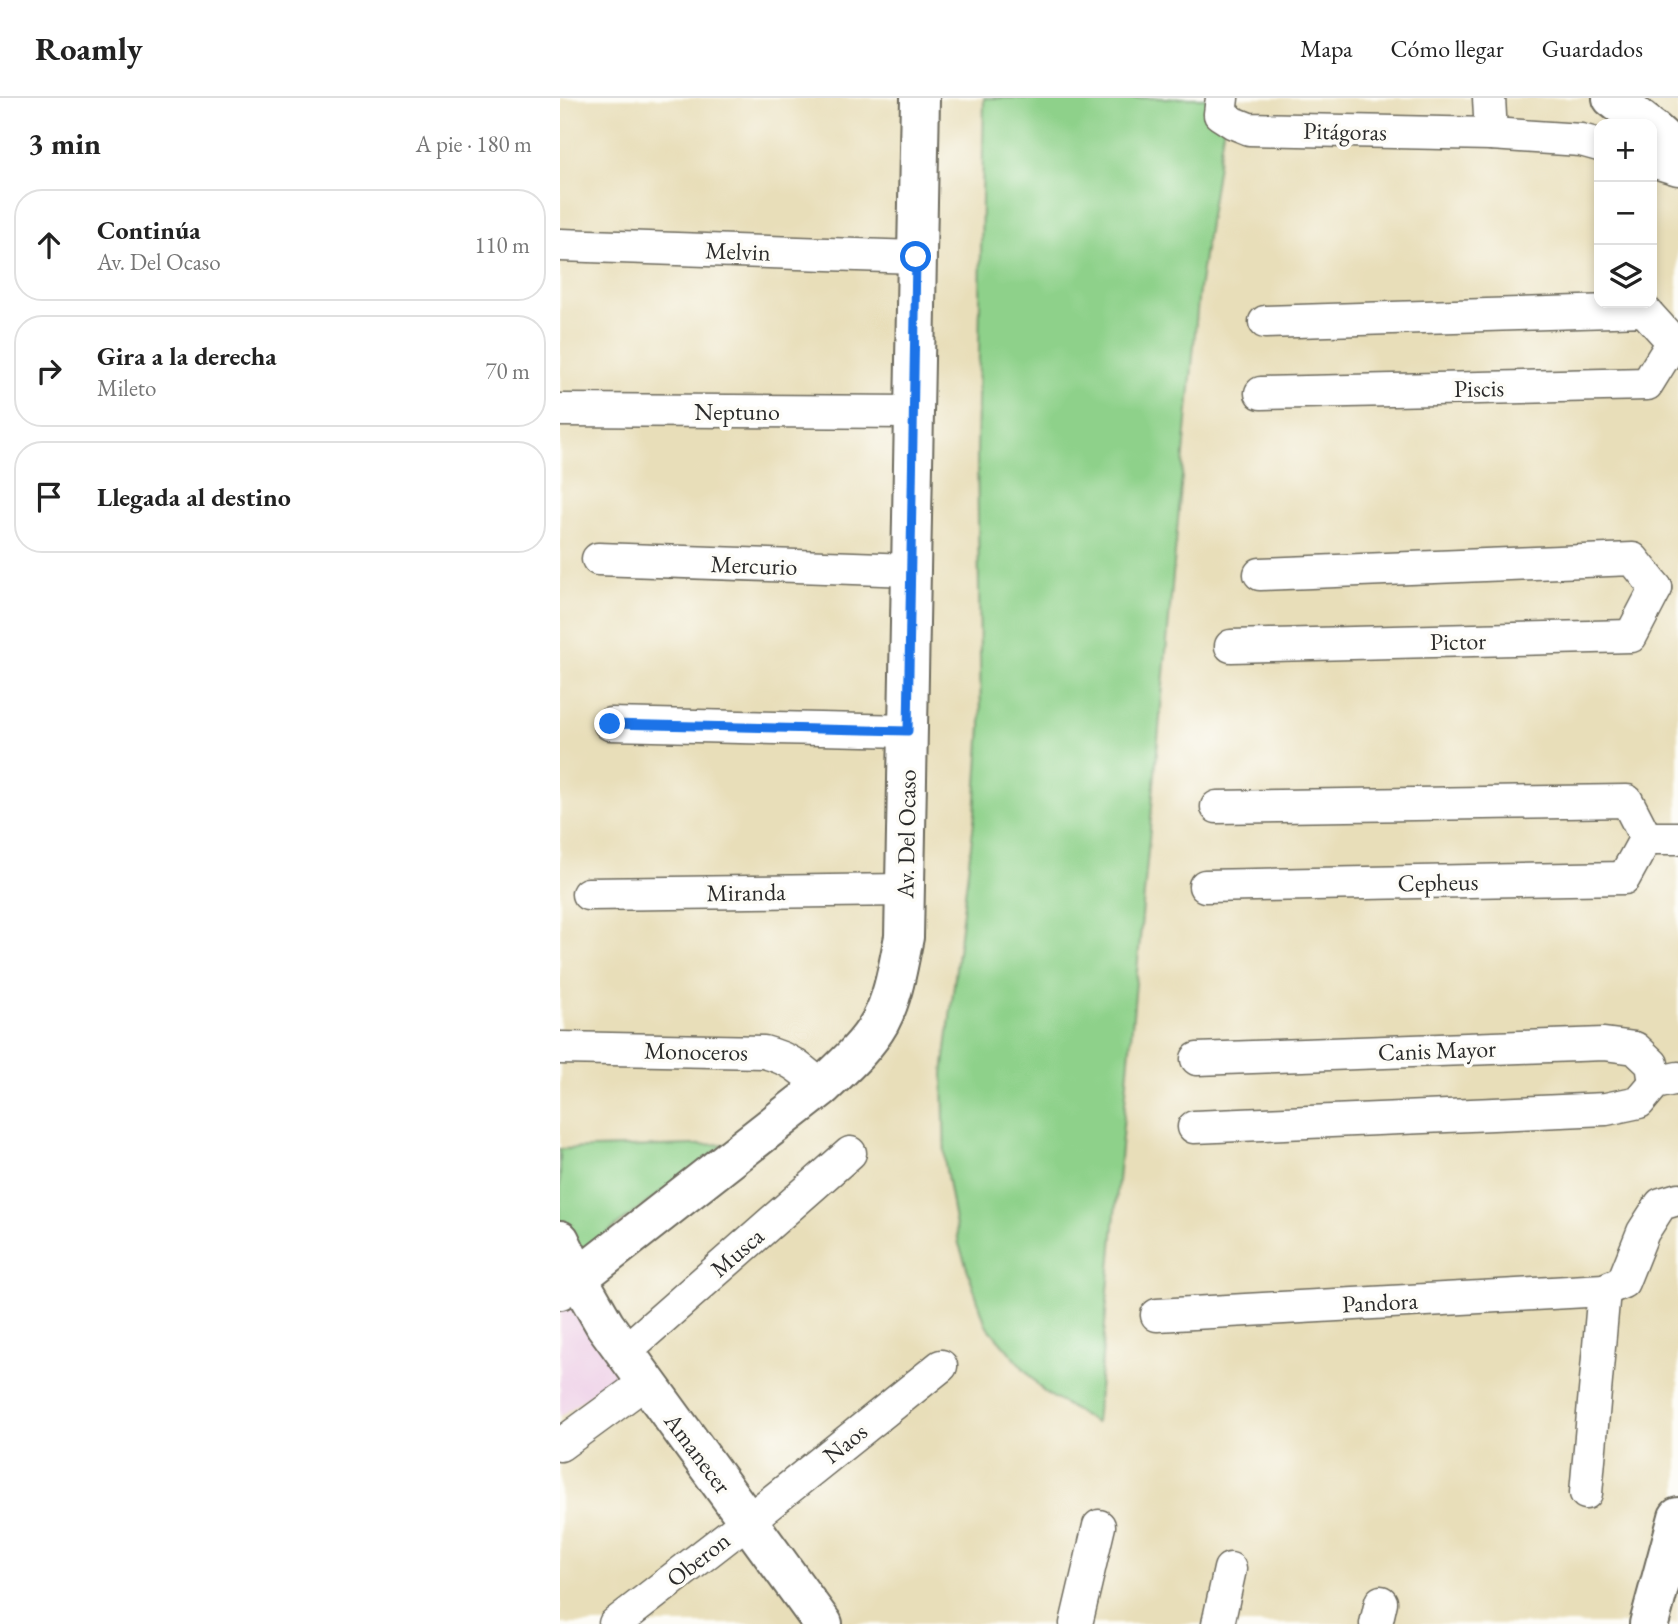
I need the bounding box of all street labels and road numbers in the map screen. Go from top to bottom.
street label: Pitágoras [1303,115,1387,147]
street label: Melvin [705,234,772,268]
street label: Piscis [1454,372,1504,404]
street label: Neptuno [694,396,780,427]
street label: Mercurio [710,548,798,582]
street label: Pictor [1430,625,1486,657]
street label: Av. Del Ocaso [889,769,923,900]
street label: Cepheus [1397,866,1479,898]
street label: Miranda [706,876,786,908]
street label: Canis Mayor [1377,1032,1497,1068]
street label: Monoceros [644,1035,748,1067]
street label: Musca [704,1220,771,1284]
street label: Pandora [1341,1285,1419,1319]
street label: Amanecer [657,1406,738,1500]
street label: Naos [817,1416,873,1470]
street label: Oberon [660,1524,736,1594]

